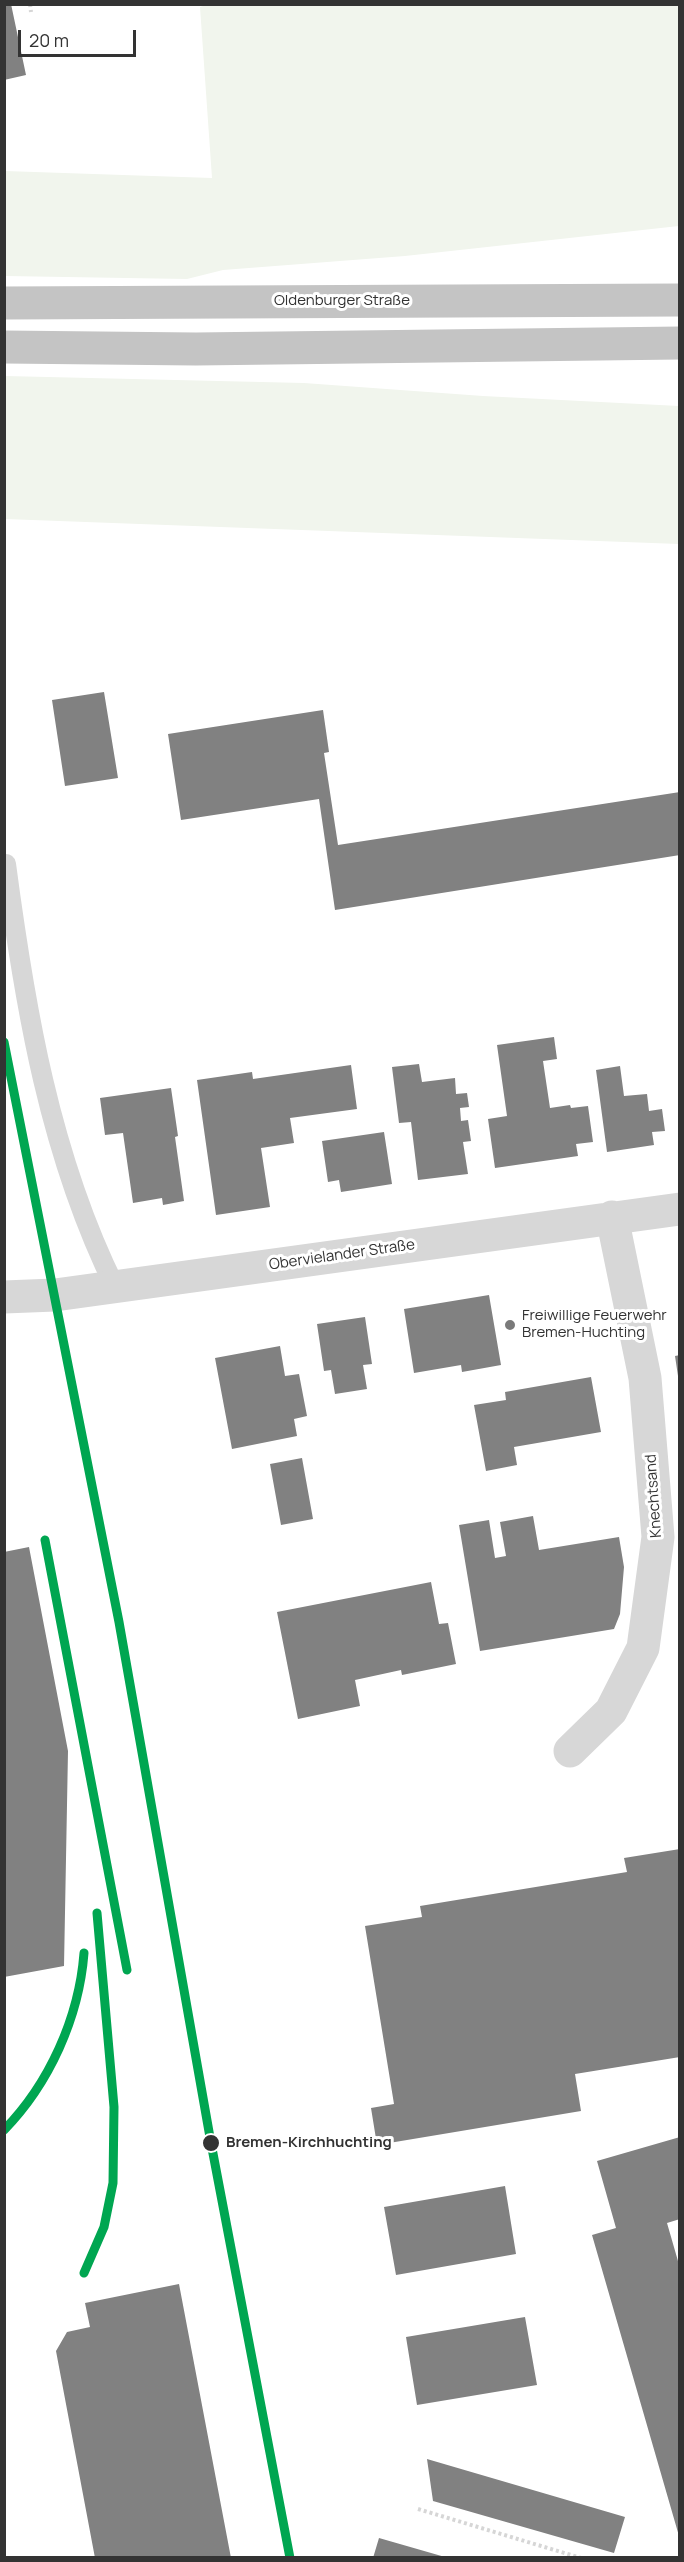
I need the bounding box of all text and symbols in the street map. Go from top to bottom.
scale bar [21,18,140,56]
text: 20 m [29,28,69,52]
street label: Oldenburger Straße [274,292,410,310]
street label: Obervielander Straße [268,1236,416,1274]
place label: Freiwillige Feuerwehr Bremen-Huchting [522,1307,667,1342]
marker: Freiwillige Feuerwehr Bremen-Huchting [503,1318,517,1332]
street label: Knechtsand [642,1454,666,1538]
marker: Bremen-Kirchhuchting [201,2133,221,2153]
place label: Bremen-Kirchhuchting [226,2134,392,2152]

